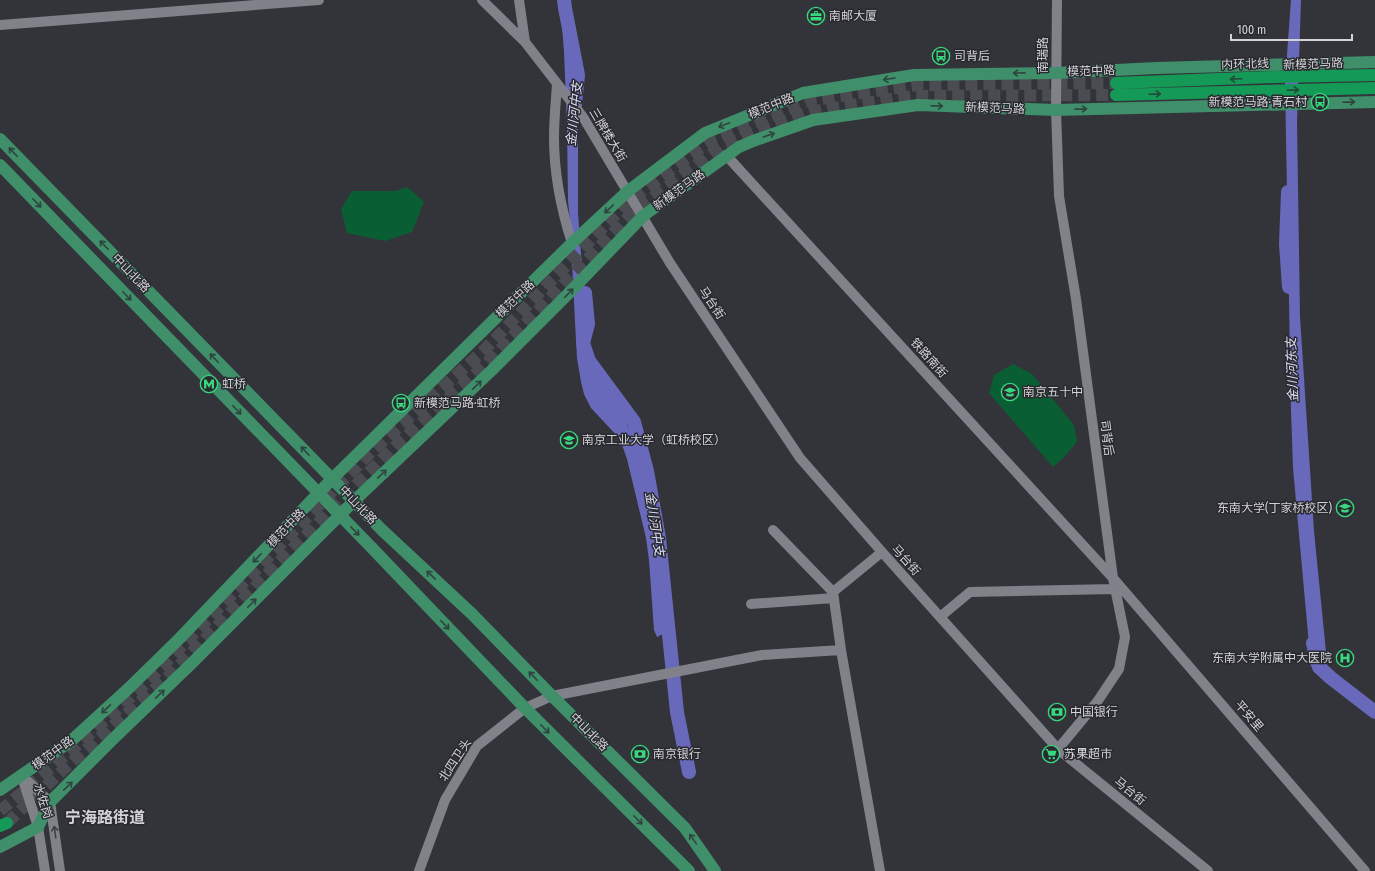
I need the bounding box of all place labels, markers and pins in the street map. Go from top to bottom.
office icon: 南邮大厦 [806,6,826,26]
place label: 南邮大厦 [829,9,877,23]
bus stop icon: 司背后 [931,46,951,66]
place label: 司背后 [954,49,990,63]
bus stop icon: 新模范马路·青石村 [1310,92,1330,112]
place label: 新模范马路·青石村 [1208,95,1308,109]
metro station icon: 虹桥 [199,374,219,394]
place label: 虹桥 [222,377,246,391]
school or university icon: 南京五十中 [1000,382,1020,402]
place label: 南京五十中 [1023,385,1083,399]
bus stop icon: 新模范马路·虹桥 [391,393,411,413]
place label: 新模范马路·虹桥 [414,396,501,410]
school or university icon: 南京工业大学（虹桥校区） [559,430,579,450]
place label: 南京工业大学（虹桥校区） [582,433,726,447]
school or university icon: 东南大学(丁家桥校区) [1335,498,1355,518]
place label: 东南大学(丁家桥校区) [1217,501,1332,515]
hospital icon: 东南大学附属中大医院 [1335,648,1355,668]
place label: 东南大学附属中大医院 [1212,651,1332,665]
bank icon: 中国银行 [1047,702,1067,722]
place label: 中国银行 [1070,705,1118,719]
bank icon: 南京银行 [630,744,650,764]
supermarket icon: 苏果超市 [1041,744,1061,764]
place label: 南京银行 [653,747,701,761]
place label: 苏果超市 [1064,747,1112,761]

